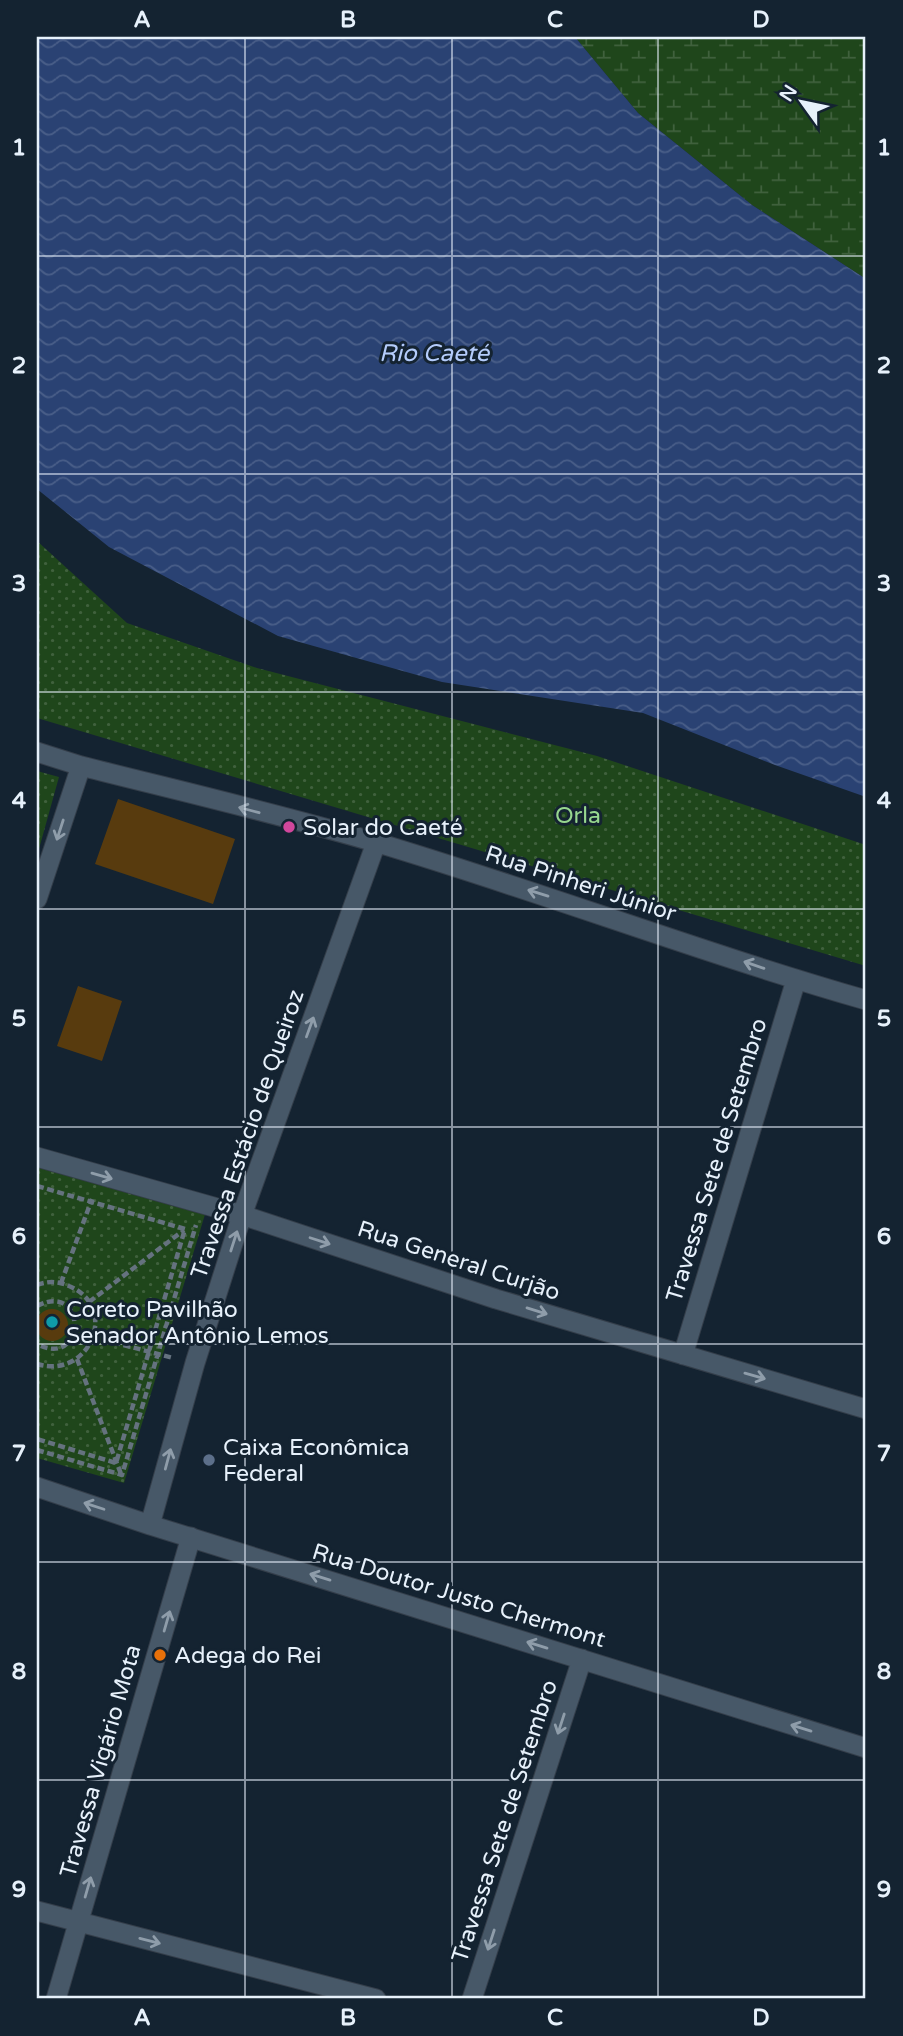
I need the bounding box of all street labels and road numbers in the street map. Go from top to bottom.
street label: Rua Pinheri Júnior [482,840,680,928]
street label: Travessa Estácio de Queiroz [185,986,311,1283]
street label: Travessa Sete de Setembro [660,1015,774,1306]
street label: Rua General Curjão [354,1215,564,1307]
street label: Rua Doutor Justo Chermont [309,1538,609,1654]
street label: Travessa Vigário Mota [54,1642,148,1881]
street label: Travessa Sete de Setembro [446,1677,564,1966]

